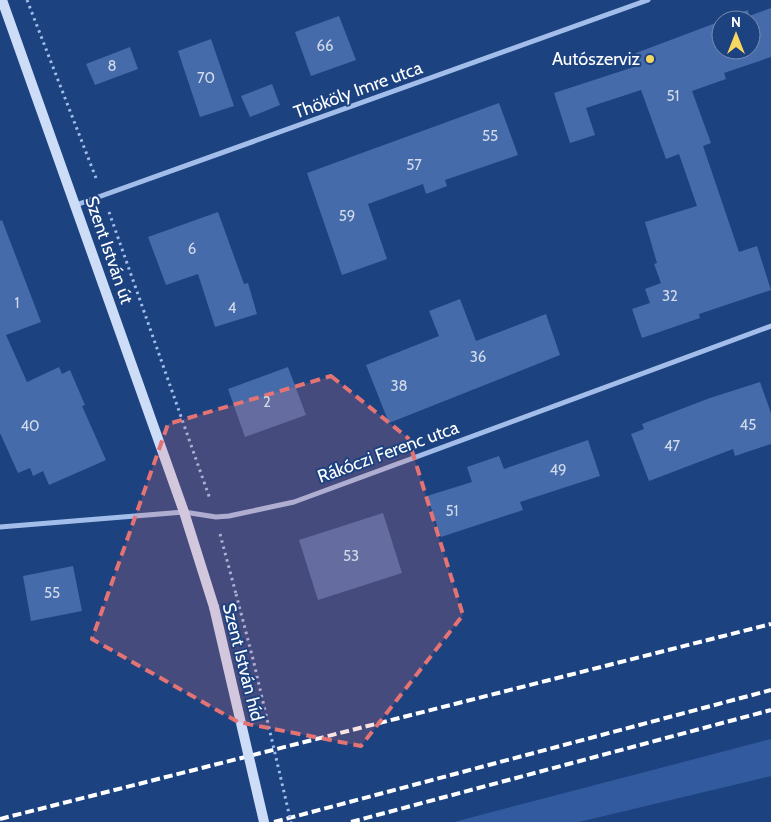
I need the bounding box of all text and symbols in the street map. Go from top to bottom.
north arrow [711,10,761,60]
text: N [731,13,741,31]
house number: 66 [316,37,334,55]
place label: Autószerviz [552,48,641,70]
marker: Autószerviz [644,53,656,65]
street label: Thököly Imre utca [291,56,426,123]
house number: 8 [107,57,117,75]
house number: 70 [197,69,215,87]
house number: 51 [666,87,680,105]
house number: 55 [482,127,498,145]
house number: 57 [406,156,422,174]
street label: Szent István út [80,193,138,307]
house number: 59 [339,207,355,225]
house number: 6 [188,240,196,258]
house number: 32 [662,287,678,305]
house number: 1 [15,294,19,312]
house number: 4 [228,299,237,317]
house number: 36 [470,348,486,366]
house number: 38 [390,377,408,395]
house number: 2 [263,393,271,411]
street label: Rákóczi Ferenc utca [314,416,462,488]
house number: 45 [740,416,756,434]
house number: 40 [20,417,40,435]
house number: 47 [664,437,681,455]
house number: 49 [549,461,567,479]
house number: 51 [445,502,459,520]
house number: 53 [343,547,359,565]
house number: 55 [44,584,60,602]
street label: Szent István híd [218,601,268,723]

